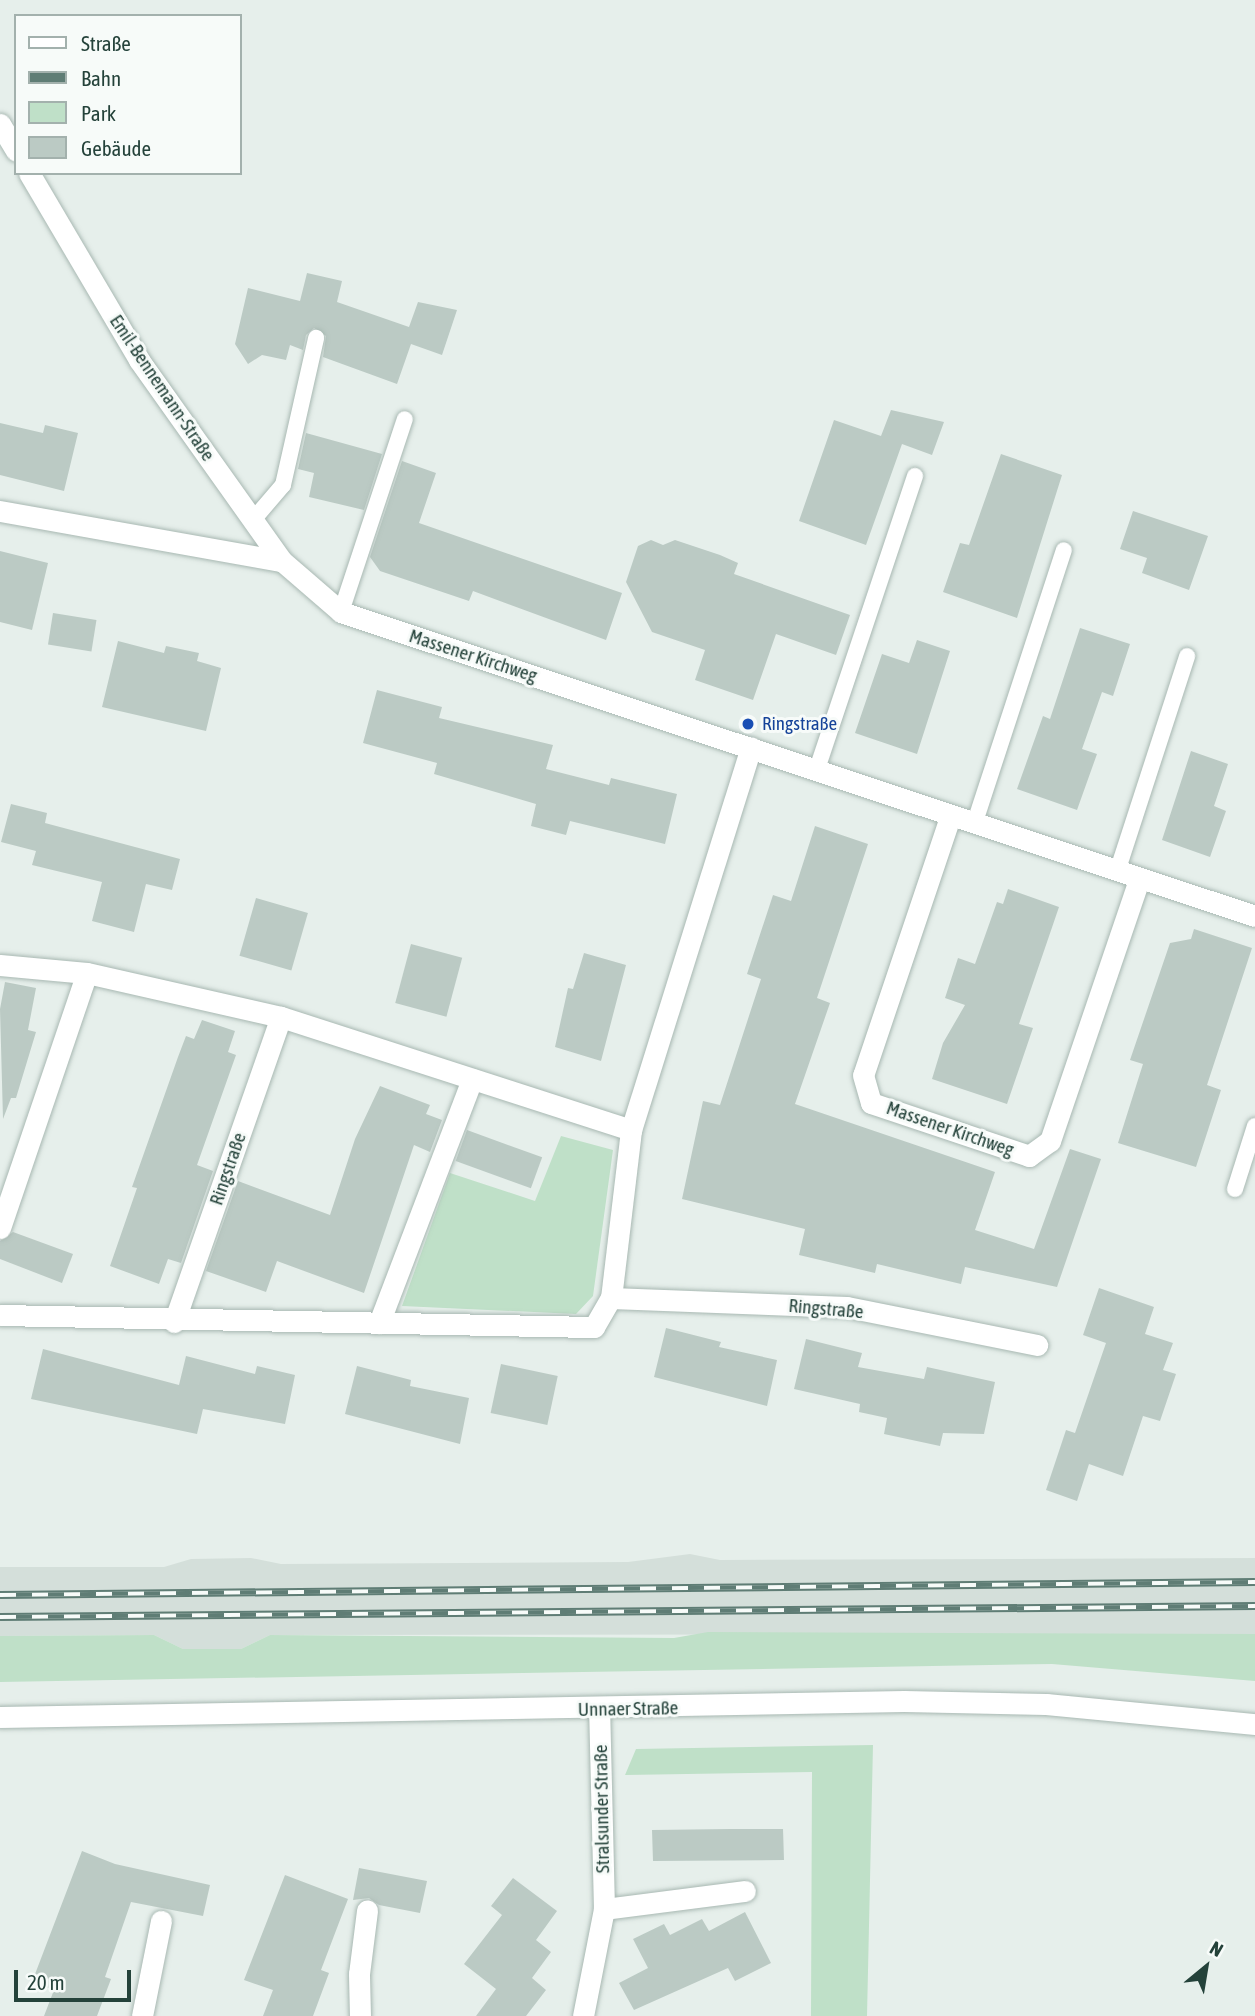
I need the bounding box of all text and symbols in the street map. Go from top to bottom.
legend [14,14,242,175]
text: Straße [81,31,131,55]
text: Bahn [81,66,121,90]
text: Park [81,101,116,125]
text: Gebäude [81,136,151,160]
street label: Emil-Bennemann-Straße [105,311,219,465]
street label: Massener Kirchweg [406,625,540,687]
place label: Ringstraße [762,713,837,735]
marker: Ringstraße [740,716,756,732]
street label: Massener Kirchweg [883,1097,1017,1161]
street label: Ringstraße [205,1130,251,1208]
street label: Ringstraße [788,1294,864,1324]
street label: Unnaer Straße [578,1697,678,1721]
street label: Stralsunder Straße [589,1745,615,1873]
north arrow [1171,1932,1241,2002]
text: N [1206,1936,1227,1961]
scale bar [18,1956,135,2000]
text: 20 m [27,1970,65,1994]

